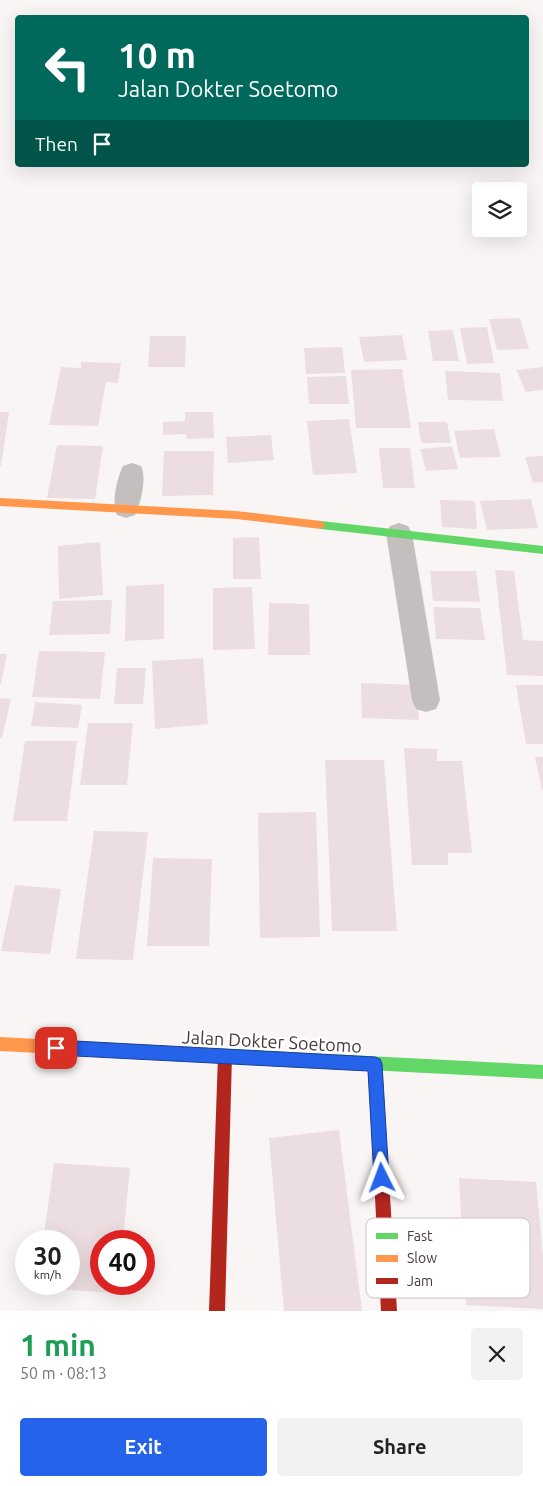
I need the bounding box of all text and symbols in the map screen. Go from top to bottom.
icon: left [35,35,100,100]
text: 10 m [118,35,196,75]
text: Jalan Dokter Soetomo [118,76,338,101]
icon: arrive [88,130,116,158]
text: Then [35,133,78,155]
map controls [472,182,527,237]
button: layers [472,182,527,237]
street label: Jalan Dokter Soetomo [181,1026,363,1056]
pin [35,1027,77,1069]
icon: arrive [42,1034,70,1062]
position arrow [355,1151,407,1203]
legend [366,1218,530,1298]
text: Fast [407,1228,433,1244]
speed limit sign: 40 [90,1230,155,1295]
text: 30 [33,1242,62,1270]
text: Slow [407,1250,437,1266]
text: km/h [34,1268,61,1281]
text: Jam [407,1273,433,1289]
text: 1 min [20,1328,96,1362]
button: close [471,1328,523,1380]
text: 50 m · 08:13 [20,1364,107,1382]
button: Exit [20,1418,267,1476]
button: Share [277,1418,523,1476]

